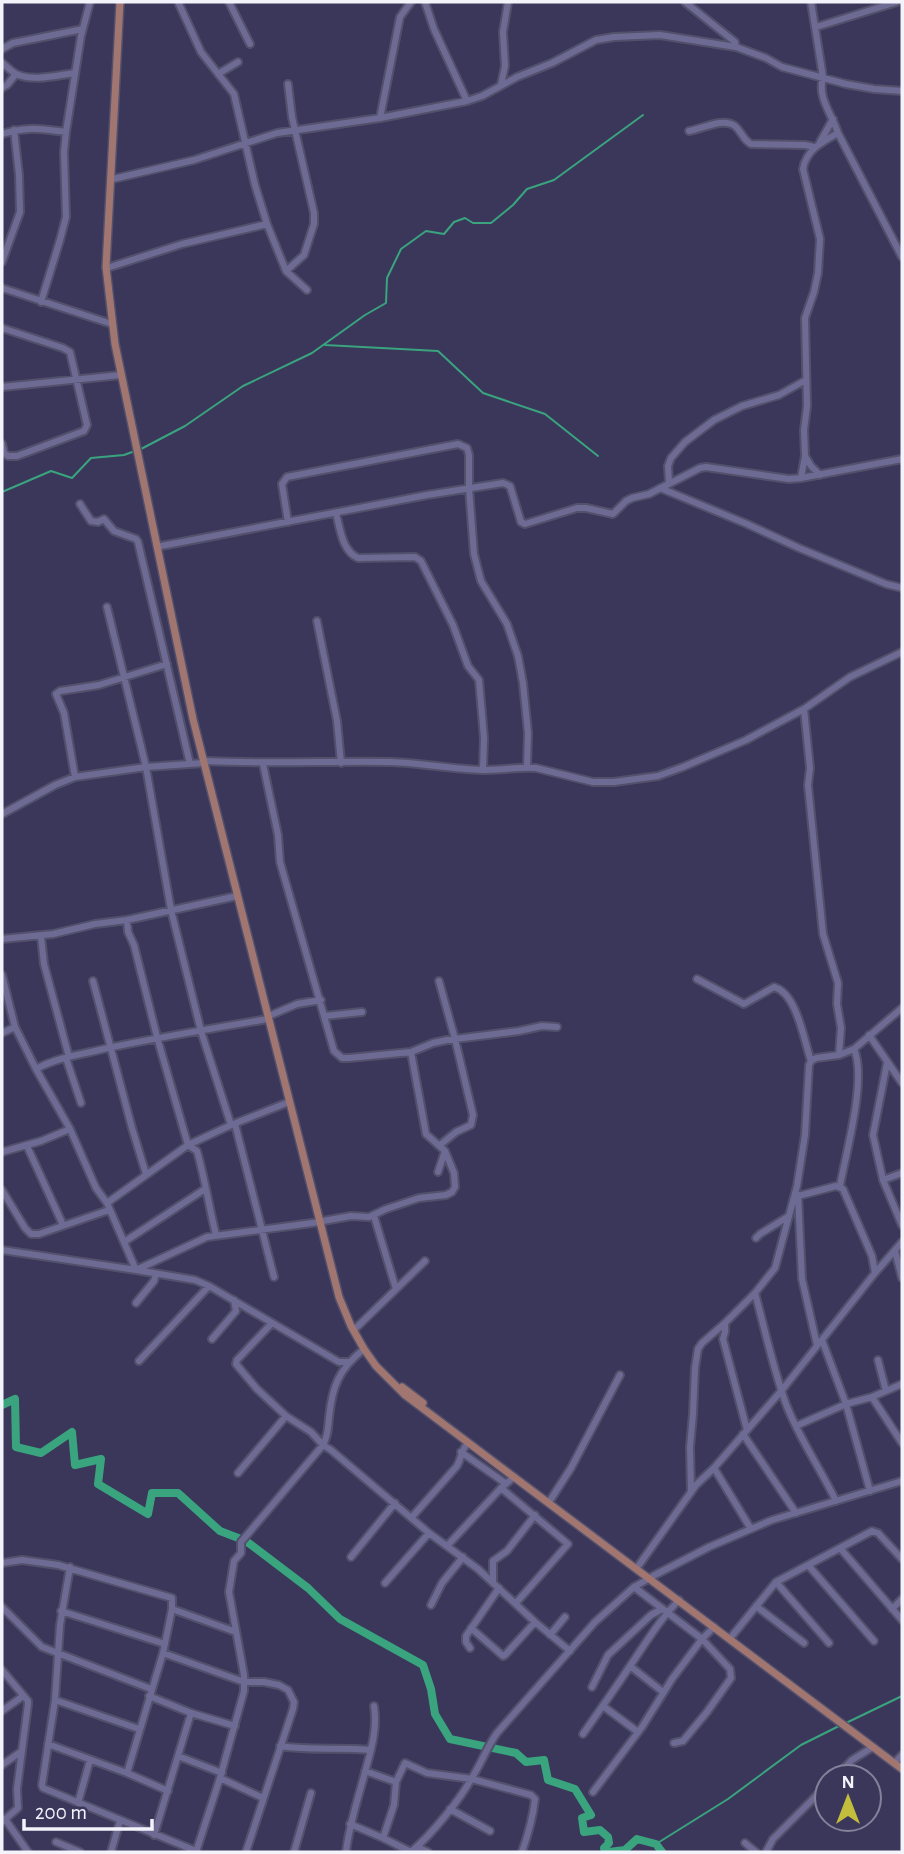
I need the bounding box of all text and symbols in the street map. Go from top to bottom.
north arrow [813,1763,883,1833]
text: N [841,1773,855,1792]
scale bar [24,1787,152,1831]
text: 200 m [35,1802,87,1823]

